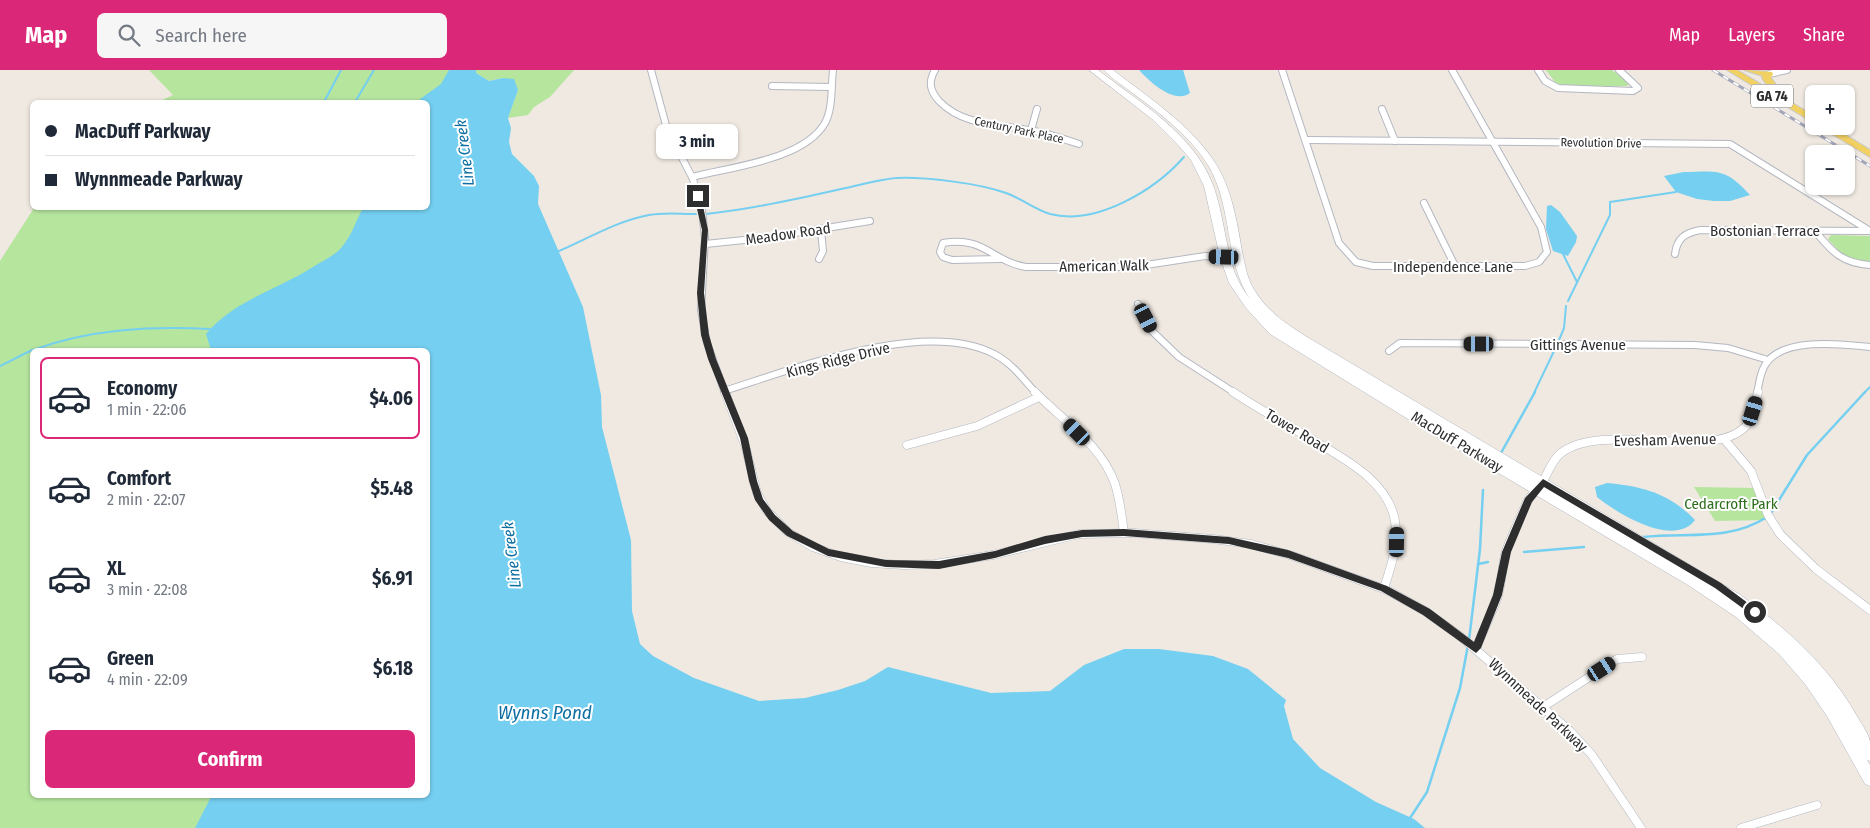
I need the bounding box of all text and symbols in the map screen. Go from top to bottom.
search box [97,13,447,58]
text: Map [25,21,67,49]
icon: search [115,21,143,49]
text: Search here [155,24,247,47]
text: Map [1669,24,1700,46]
text: Layers [1728,24,1775,46]
text: Share [1803,24,1845,46]
road number: GA 74 [1751,85,1793,108]
map controls [1805,85,1855,195]
button: + [1805,85,1855,135]
street label: Century Park Place [973,114,1065,146]
water label: Line Creek [451,119,478,187]
text: MacDuff Parkway [75,120,211,143]
callout: 3 min [657,124,739,158]
text: 3 min [679,132,715,151]
street label: Revolution Drive [1560,135,1642,151]
button: − [1805,145,1855,195]
text: Wynnmeade Parkway [75,168,242,191]
route end [687,185,709,207]
street label: Meadow Road [744,219,832,249]
street label: Bostonian Terrace [1710,222,1820,240]
car [1208,249,1239,265]
street label: American Walk [1059,256,1149,276]
street label: Independence Lane [1393,258,1513,276]
car [1132,301,1159,335]
street label: Gittings Avenue [1530,336,1626,354]
car [1464,337,1494,352]
street label: Kings Ridge Drive [784,338,892,382]
icon: car [47,376,92,421]
text: Economy [107,377,177,400]
text: $4.06 [369,387,413,410]
car [1741,394,1764,428]
text: 1 min · 22:06 [107,400,186,419]
street label: Tower Road [1262,405,1332,457]
street label: MacDuff Parkway [1408,408,1506,477]
car [1061,416,1092,448]
street label: Evesham Avenue [1614,430,1716,450]
icon: car [47,466,92,511]
text: Comfort [107,467,171,490]
text: $5.48 [370,477,413,500]
text: 2 min · 22:07 [107,490,186,509]
park label: Cedarcroft Park [1684,495,1778,513]
water label: Line Creek [498,521,525,589]
car [1389,527,1404,557]
icon: car [47,556,92,601]
text: XL [107,557,126,580]
text: $6.91 [372,567,413,590]
text: 3 min · 22:08 [107,580,188,599]
route start [1744,601,1766,623]
icon: car [47,646,92,691]
text: Green [107,647,154,670]
street label: Wynnmeade Parkway [1485,654,1592,756]
car [1585,655,1618,683]
text: $6.18 [373,657,413,680]
text: 4 min · 22:09 [107,670,188,689]
water label: Wynns Pond [498,701,592,724]
button: Confirm [45,730,415,788]

